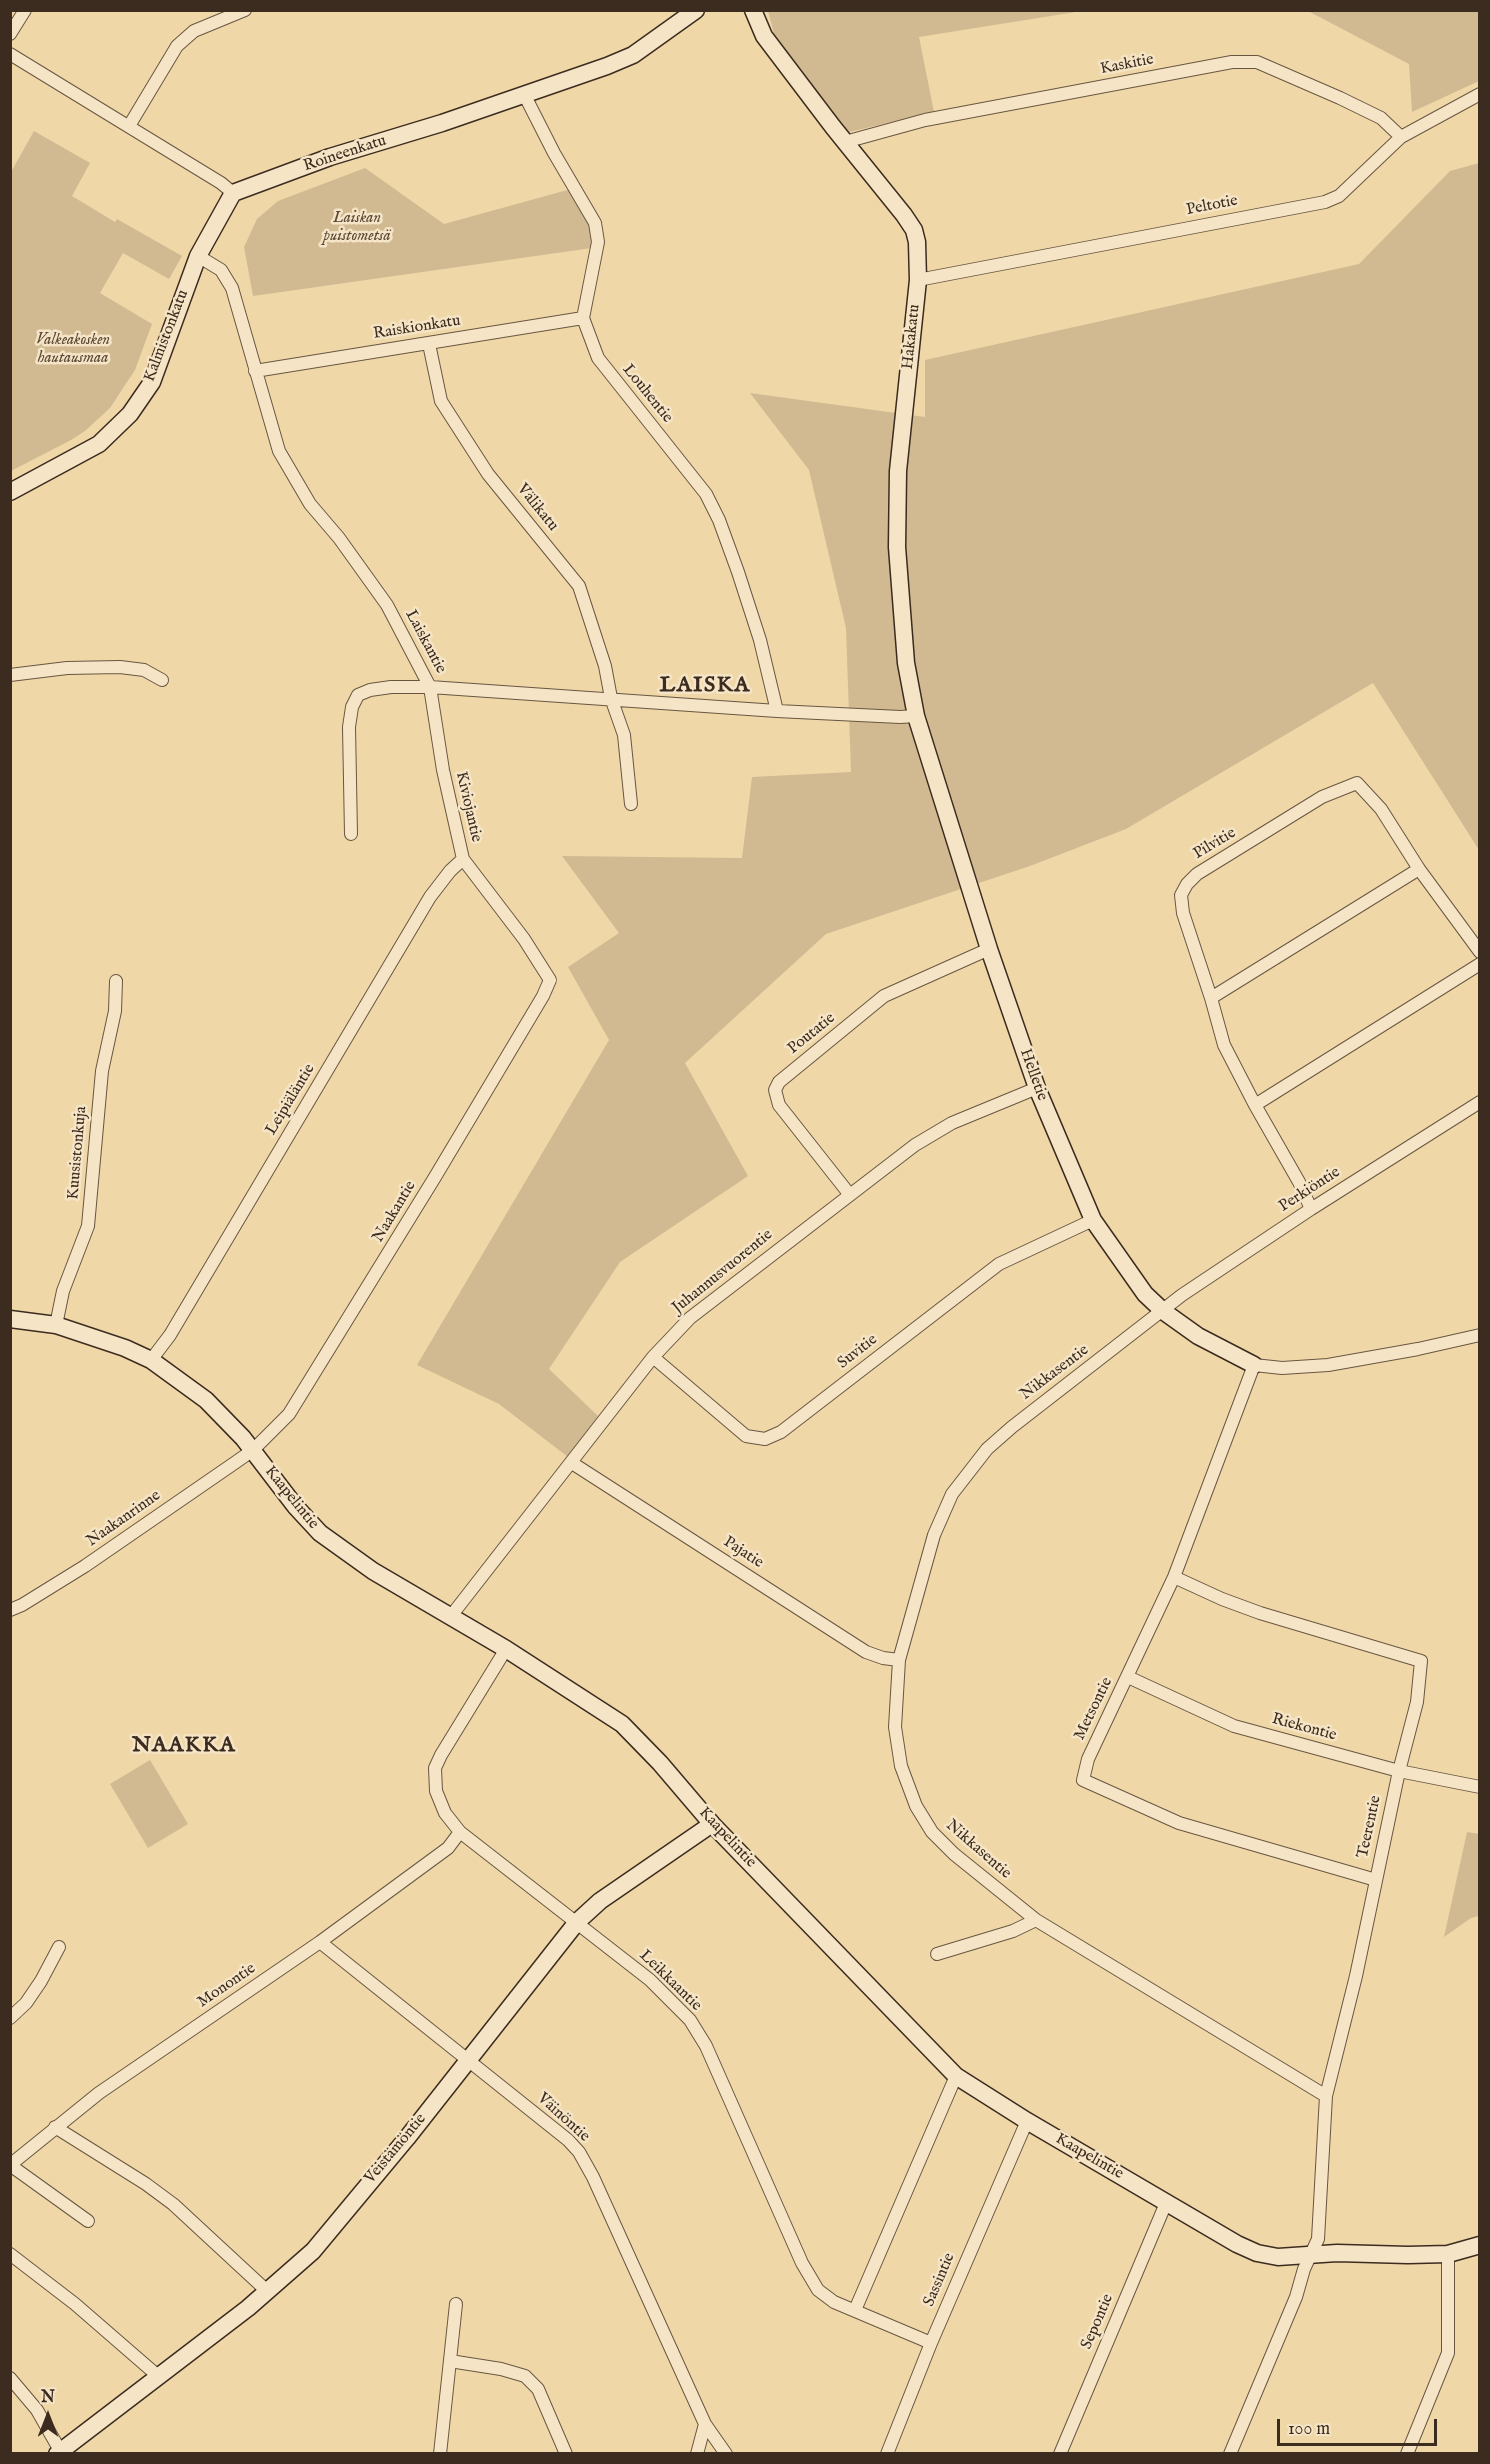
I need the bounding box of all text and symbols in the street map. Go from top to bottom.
street label: Kaskitie [1099,50,1155,80]
street label: Roineenkatu [301,132,389,176]
street label: Peltotie [1185,192,1239,220]
park label: Laiskan puistometsä [324,209,390,247]
street label: Kalmistonkatu [141,287,193,385]
street label: Hakakatu [899,303,925,371]
street label: Raiskionkatu [372,312,462,344]
park label: Valkeakosken hautausmaa [36,331,110,369]
street label: Louhentie [618,361,676,427]
street label: Välikatu [512,480,562,536]
street label: Laiskantie [400,607,450,677]
district label: LAISKA [659,673,751,699]
street label: Kiviojantie [451,770,485,844]
street label: Pilvitie [1190,824,1240,864]
street label: Poutatie [784,1009,840,1059]
street label: Helletie [1015,1046,1051,1104]
street label: Leipiäläntie [262,1061,320,1139]
street label: Kuusistonkuja [64,1105,92,1201]
street label: Perkiöntie [1276,1163,1344,1217]
street label: Naakantie [369,1178,421,1246]
street label: Juhannusvuorentie [669,1226,777,1318]
street label: Suvitie [834,1331,882,1373]
street label: Nikkasentie [1017,1341,1093,1405]
street label: Kaapelintie [260,1463,322,1533]
street label: Naakanrinne [83,1487,165,1551]
street label: Pajatie [719,1533,767,1573]
street label: Metsontie [1071,1674,1117,1744]
street label: Riekontie [1270,1710,1338,1746]
district label: NAAKKA [132,1733,236,1759]
street label: Teerentie [1354,1794,1386,1860]
street label: Kaapelintie [694,1804,760,1872]
street label: Nikkasentie [941,1816,1015,1884]
street label: Leikkaantie [635,1946,705,2016]
street label: Monontie [194,1960,260,2012]
street label: Väinöntie [533,2089,593,2147]
street label: Veistämöntie [361,2110,431,2188]
street label: Kaapelintie [1051,2130,1127,2184]
street label: Sassintie [920,2250,960,2310]
street label: Sepontie [1078,2291,1118,2353]
north arrow [18,2386,78,2446]
text: N [41,2388,55,2408]
scale bar [1280,2407,1440,2445]
text: 100 m [1288,2418,1330,2441]

